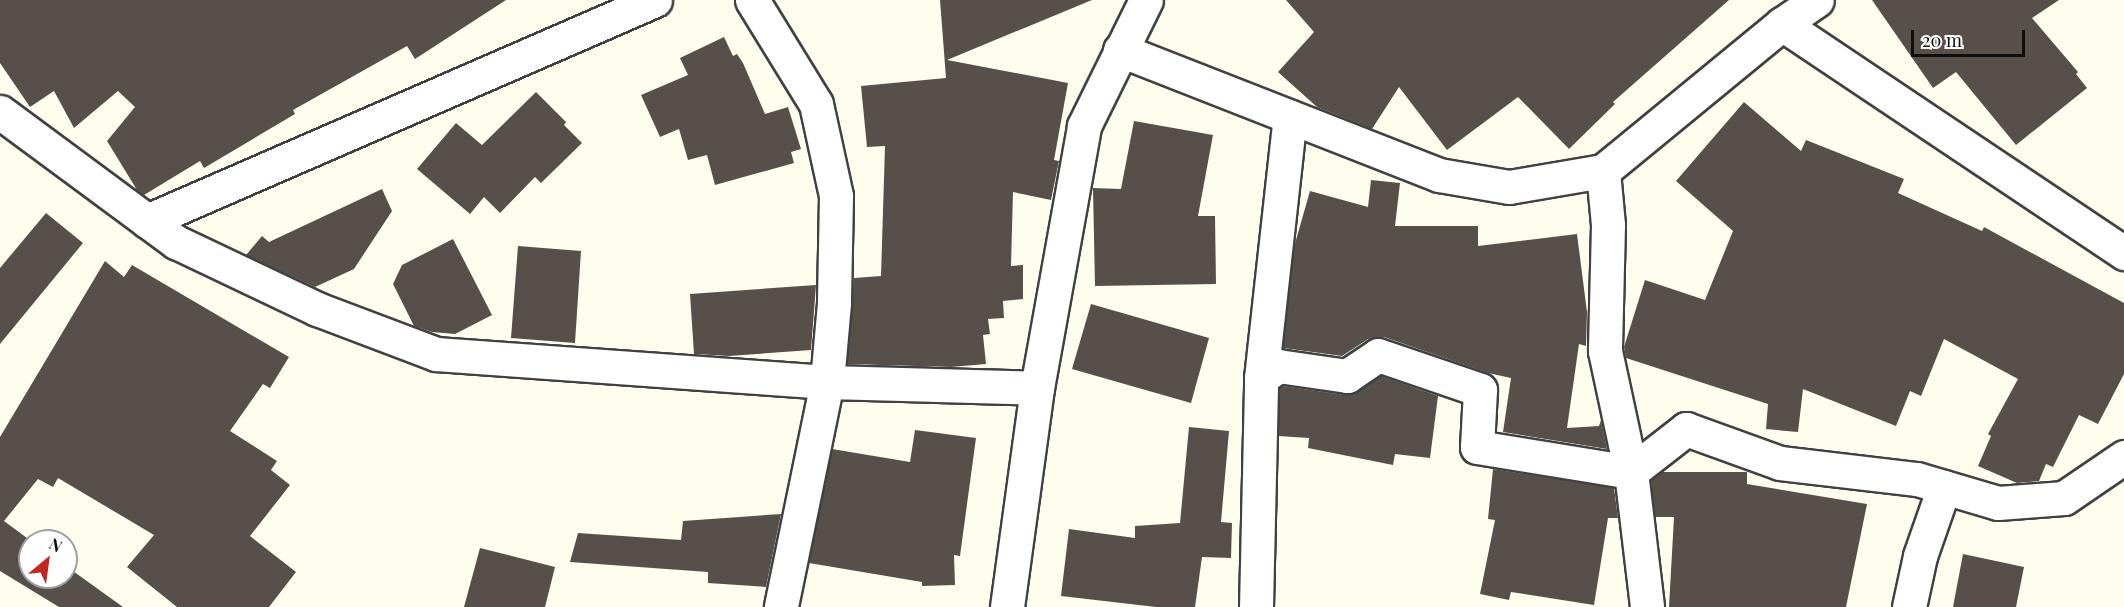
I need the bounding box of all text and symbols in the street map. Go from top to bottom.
scale bar [1914,18,2028,56]
text: 20 m [1922,28,1962,52]
north arrow [18,529,78,589]
text: N [46,533,66,557]

